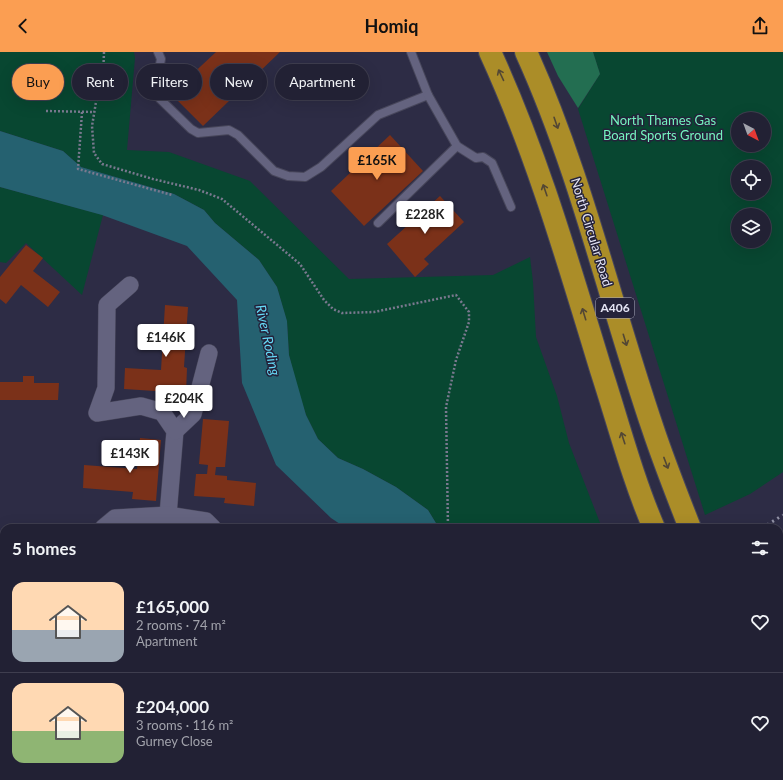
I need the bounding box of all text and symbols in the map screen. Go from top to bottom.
icon: back [12,15,34,37]
text: Homiq [365,15,418,37]
icon: share [749,15,771,37]
chip: Buy [12,64,64,100]
chip: Rent [72,64,128,100]
chip: Filters [136,64,202,100]
chip: New [210,64,267,100]
chip: Apartment [275,64,369,100]
one-way arrow [497,70,504,82]
park label: North Thames Gas Board Sports Ground [603,112,723,143]
north arrow [731,112,771,152]
map controls [731,112,771,248]
one-way arrow [552,117,560,129]
pin: £165K [349,147,405,181]
text: £165K [357,152,397,168]
button: locate [731,160,771,200]
street label: North Circular Road [568,176,616,288]
one-way arrow [540,185,548,197]
pin: £228K [397,201,453,235]
text: £228K [405,206,445,222]
button: layers [731,208,771,248]
road number: A406 [596,298,634,318]
water label: River Roding [253,303,284,377]
one-way arrow [580,308,587,321]
pin: £146K [138,324,194,358]
text: £146K [146,329,186,345]
one-way arrow [622,333,629,346]
pin: £204K [156,385,212,419]
text: £204K [164,390,204,406]
one-way arrow [618,433,626,445]
pin: £143K [102,440,158,474]
text: £143K [110,445,150,461]
one-way arrow [662,457,670,469]
icon: filters [749,537,771,559]
text: 5 homes [12,538,76,559]
text: £165,000 [136,596,209,617]
icon: home [44,598,92,646]
icon: heart [749,611,771,633]
text: 2 rooms · 74 m² [136,617,226,633]
text: Apartment [136,633,197,649]
text: £204,000 [136,696,209,717]
icon: home [44,699,92,747]
icon: heart [749,712,771,734]
text: 3 rooms · 116 m² [136,717,233,733]
text: Gurney Close [136,733,213,749]

